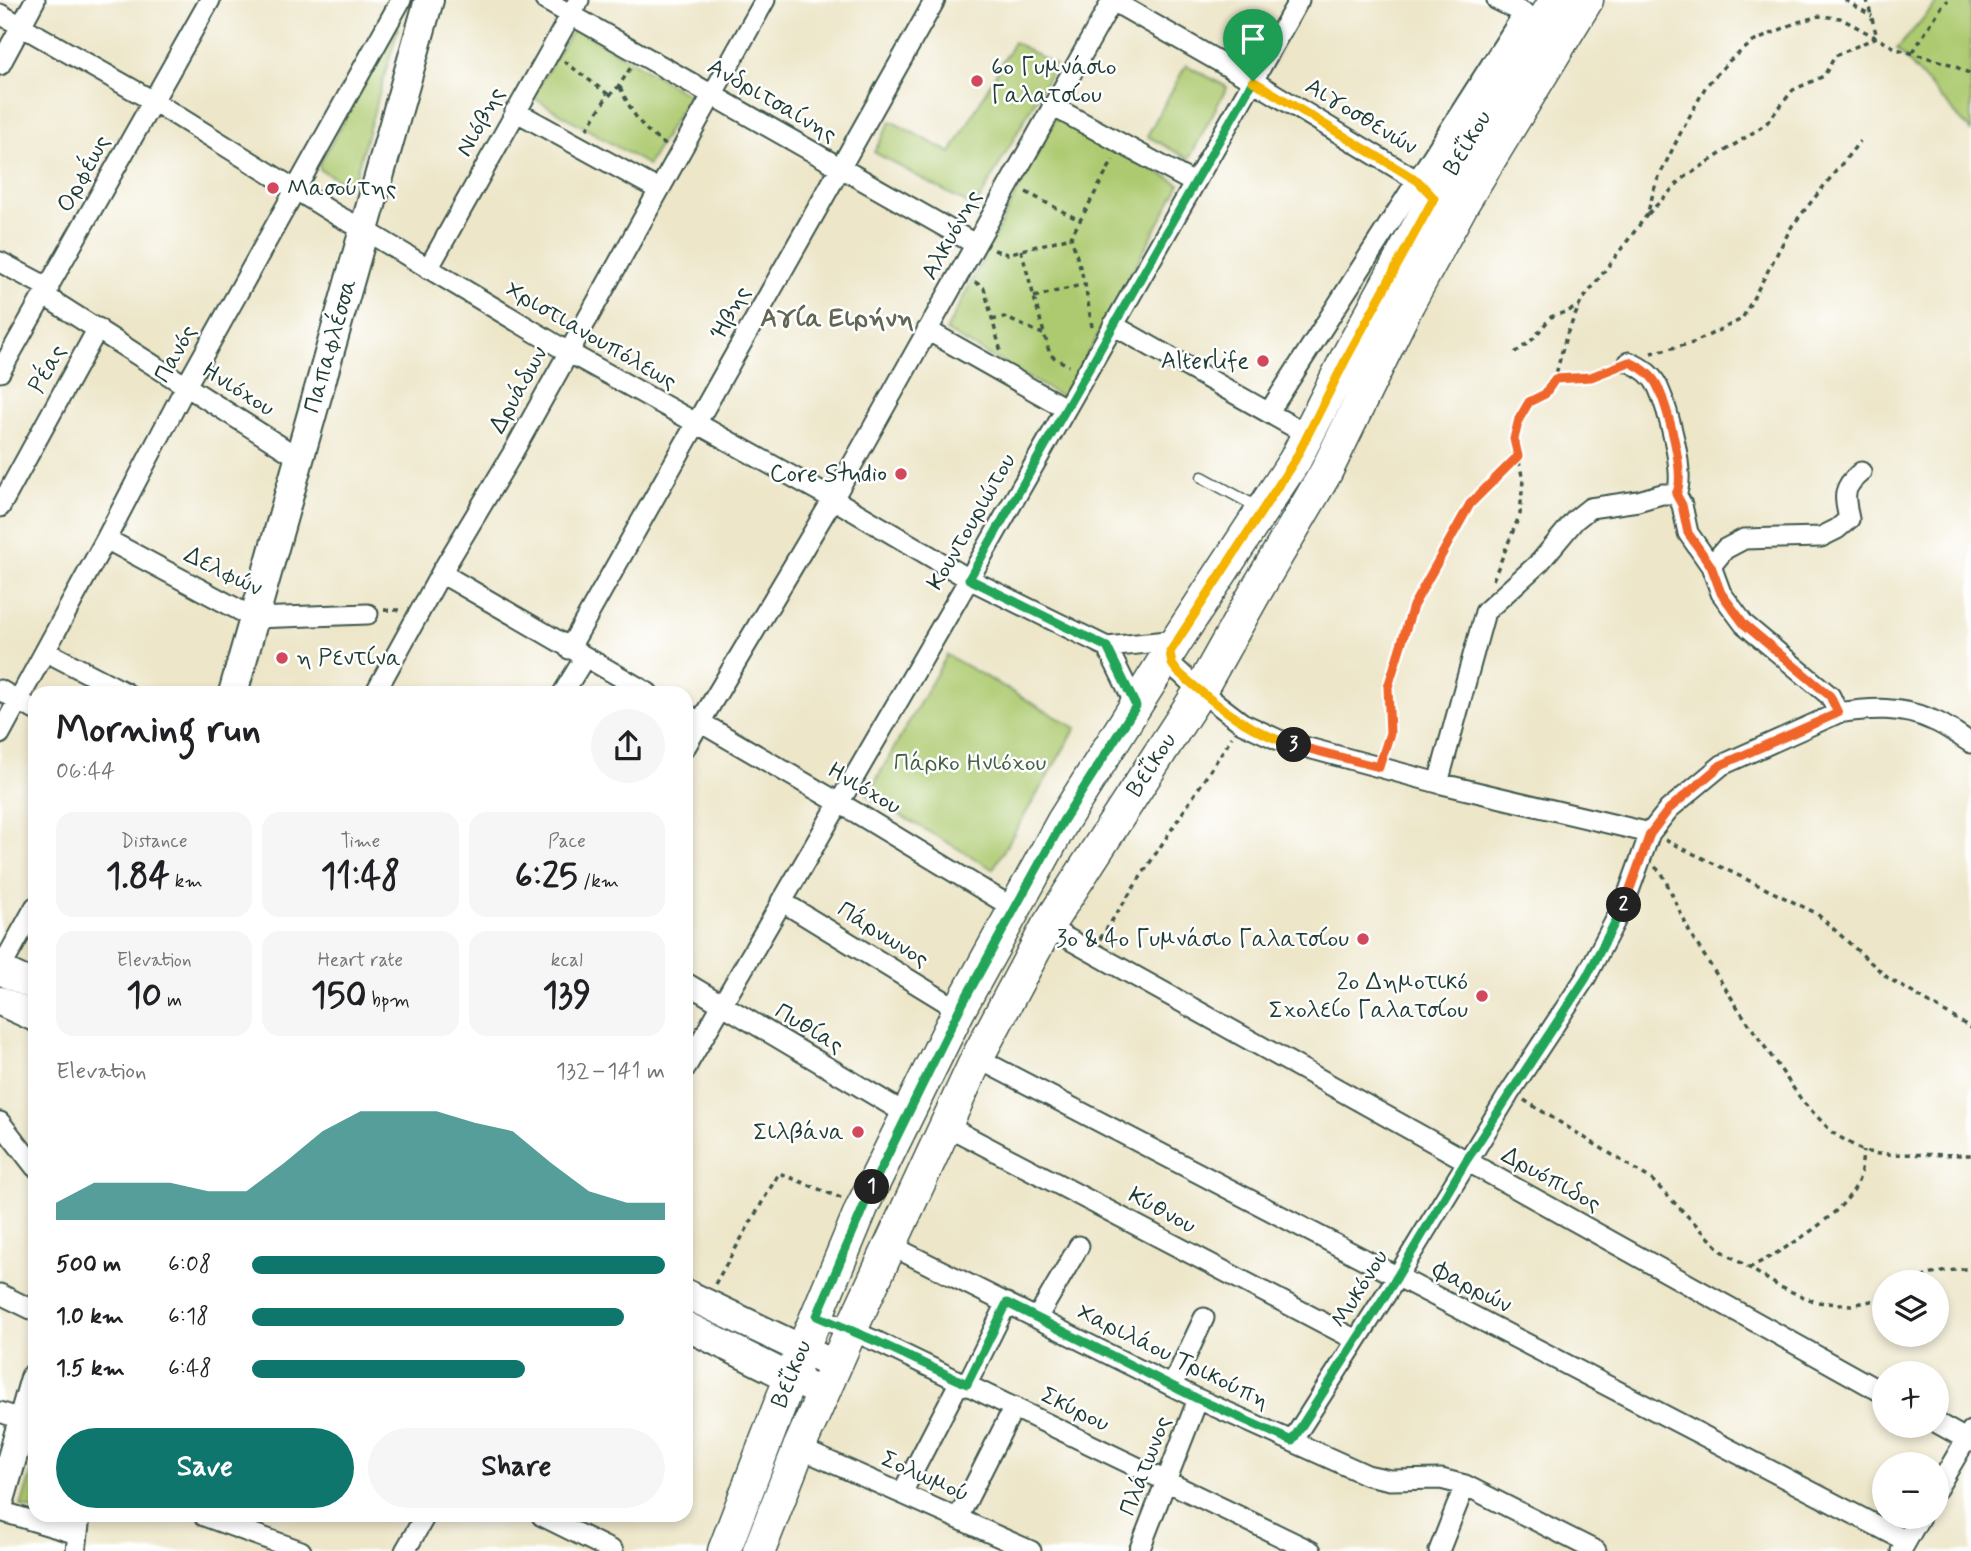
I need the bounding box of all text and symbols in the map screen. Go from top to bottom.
pin [1223,9,1283,81]
icon: arrive [1234,20,1272,58]
street label: Ανδριτσαίνης [702,51,842,151]
place label: 6ο Γυμνάσιο Γαλατσίου [991,52,1116,111]
street label: Αιγοσθενών [1299,71,1423,163]
marker: 6ο Γυμνάσιο Γαλατσίου [969,73,985,89]
street label: Νιόβης [449,82,513,162]
street label: Βεΐκου [1437,105,1499,181]
street label: Ορφέως [49,129,118,218]
place label: Μασούτης [287,173,396,204]
marker: Μασούτης [265,180,281,196]
street label: Αλκυόνης [915,184,989,286]
street label: Χριστιανουπόλεως [500,274,682,398]
street label: Παπαφλέσσα [296,275,365,417]
street label: Ήβης [704,281,758,345]
district label: Αγία Ειρήνη [760,302,914,336]
street label: Πανός [147,319,205,389]
street label: Ρέας [21,339,74,399]
street label: Δρυάδων [482,341,556,439]
place label: Alterlife [1161,346,1249,377]
marker: Alterlife [1255,353,1271,369]
street label: Ηνιόχου [196,356,280,424]
street label: Κουντουριώτου [920,448,1024,596]
place label: Core Studio [770,459,887,490]
marker: Core Studio [893,466,909,482]
street label: Δελφών [179,540,267,604]
place label: η Ρεντίνα [296,643,401,674]
marker: η Ρεντίνα [274,650,290,666]
text: Morning run [56,706,261,755]
button: share [591,709,665,783]
street label: Βεΐκου [1120,727,1184,803]
pin: 3 [1276,728,1312,762]
text: 3 [1289,732,1298,757]
park label: Πάρκο Ηνιόχου [894,748,1046,779]
street label: Ηνιόχου [822,756,907,823]
text: 06:44 [56,757,115,787]
text: Distance [121,829,188,854]
text: Time [341,829,380,854]
text: Pace [548,829,586,854]
text: 1.84 [106,854,170,900]
text: 11:48 [321,854,400,900]
text: 6:25 [515,854,578,900]
text: km [170,869,203,894]
text: /km [578,869,619,894]
pin: 2 [1606,888,1642,922]
text: 2 [1619,892,1628,917]
street label: Πάρνωνος [831,895,935,975]
place label: 3ο & 4ο Γυμνάσιο Γαλατσίου [1056,924,1349,955]
marker: 3ο & 4ο Γυμνάσιο Γαλατσίου [1355,931,1371,947]
text: Elevation [117,948,192,973]
text: Heart rate [318,948,403,973]
text: kcal [551,948,583,973]
place label: 2ο Δημοτικό Σχολείο Γαλατσίου [1269,967,1468,1026]
text: 10 [126,973,162,1019]
text: 150 [311,973,366,1019]
text: 139 [542,973,591,1019]
text: m [162,988,182,1013]
text: bpm [366,988,410,1013]
marker: 2ο Δημοτικό Σχολείο Γαλατσίου [1474,988,1490,1004]
street label: Πυθίας [769,996,849,1062]
text: Elevation [56,1057,147,1087]
text: 132–141 m [556,1057,665,1087]
place label: Σιλβάνα [753,1117,844,1148]
marker: Σιλβάνα [850,1124,866,1140]
street label: Δρυόπιδος [1496,1140,1606,1220]
pin: 1 [854,1170,890,1204]
text: 1 [867,1174,876,1199]
street label: Κύθνου [1123,1180,1201,1242]
street label: Μυκόνου [1324,1244,1396,1334]
text: 500 m [56,1250,121,1280]
text: 6:08 [168,1250,211,1280]
street label: Φαρρών [1426,1254,1517,1321]
map controls [1872,1270,1949,1529]
button: layers [1872,1270,1949,1347]
street label: Χαριλάου Τρικούπη [1072,1297,1274,1417]
text: 1.0 km [56,1302,124,1332]
text: 6:18 [168,1302,209,1332]
street label: Βεΐκου [764,1335,820,1412]
text: 1.5 km [56,1354,125,1384]
text: 6:48 [168,1354,212,1384]
button: + [1872,1361,1949,1438]
street label: Σκύρου [1036,1380,1115,1440]
street label: Πλάτωνος [1113,1412,1179,1520]
button: Save [56,1428,354,1508]
button: Share [368,1428,665,1508]
street label: Σολωμού [876,1444,974,1510]
button: − [1872,1452,1949,1529]

